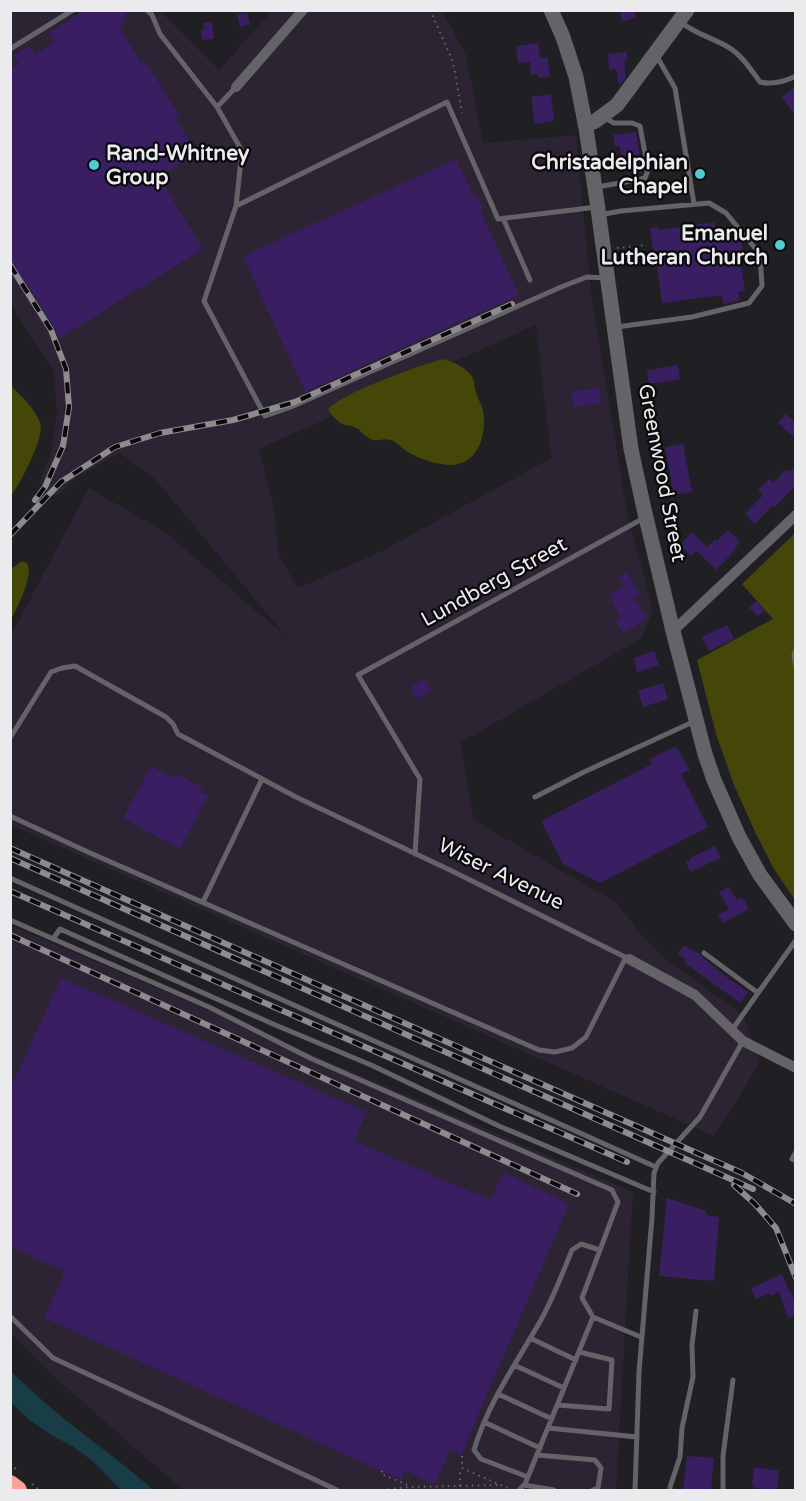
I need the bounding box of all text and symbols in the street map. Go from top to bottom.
place label: Rand-Whitney Group [106,141,250,190]
place label: Christadelphian Chapel [531,150,688,199]
marker: Rand-Whitney Group [87,158,101,172]
marker: Christadelphian Chapel [693,167,707,181]
place label: Emanuel Lutheran Church [601,221,768,270]
marker: Emanuel Lutheran Church [773,238,787,252]
street label: Greenwood Street [632,382,692,564]
street label: Lundberg Street [417,532,571,632]
street label: Wiser Avenue [434,833,568,915]

